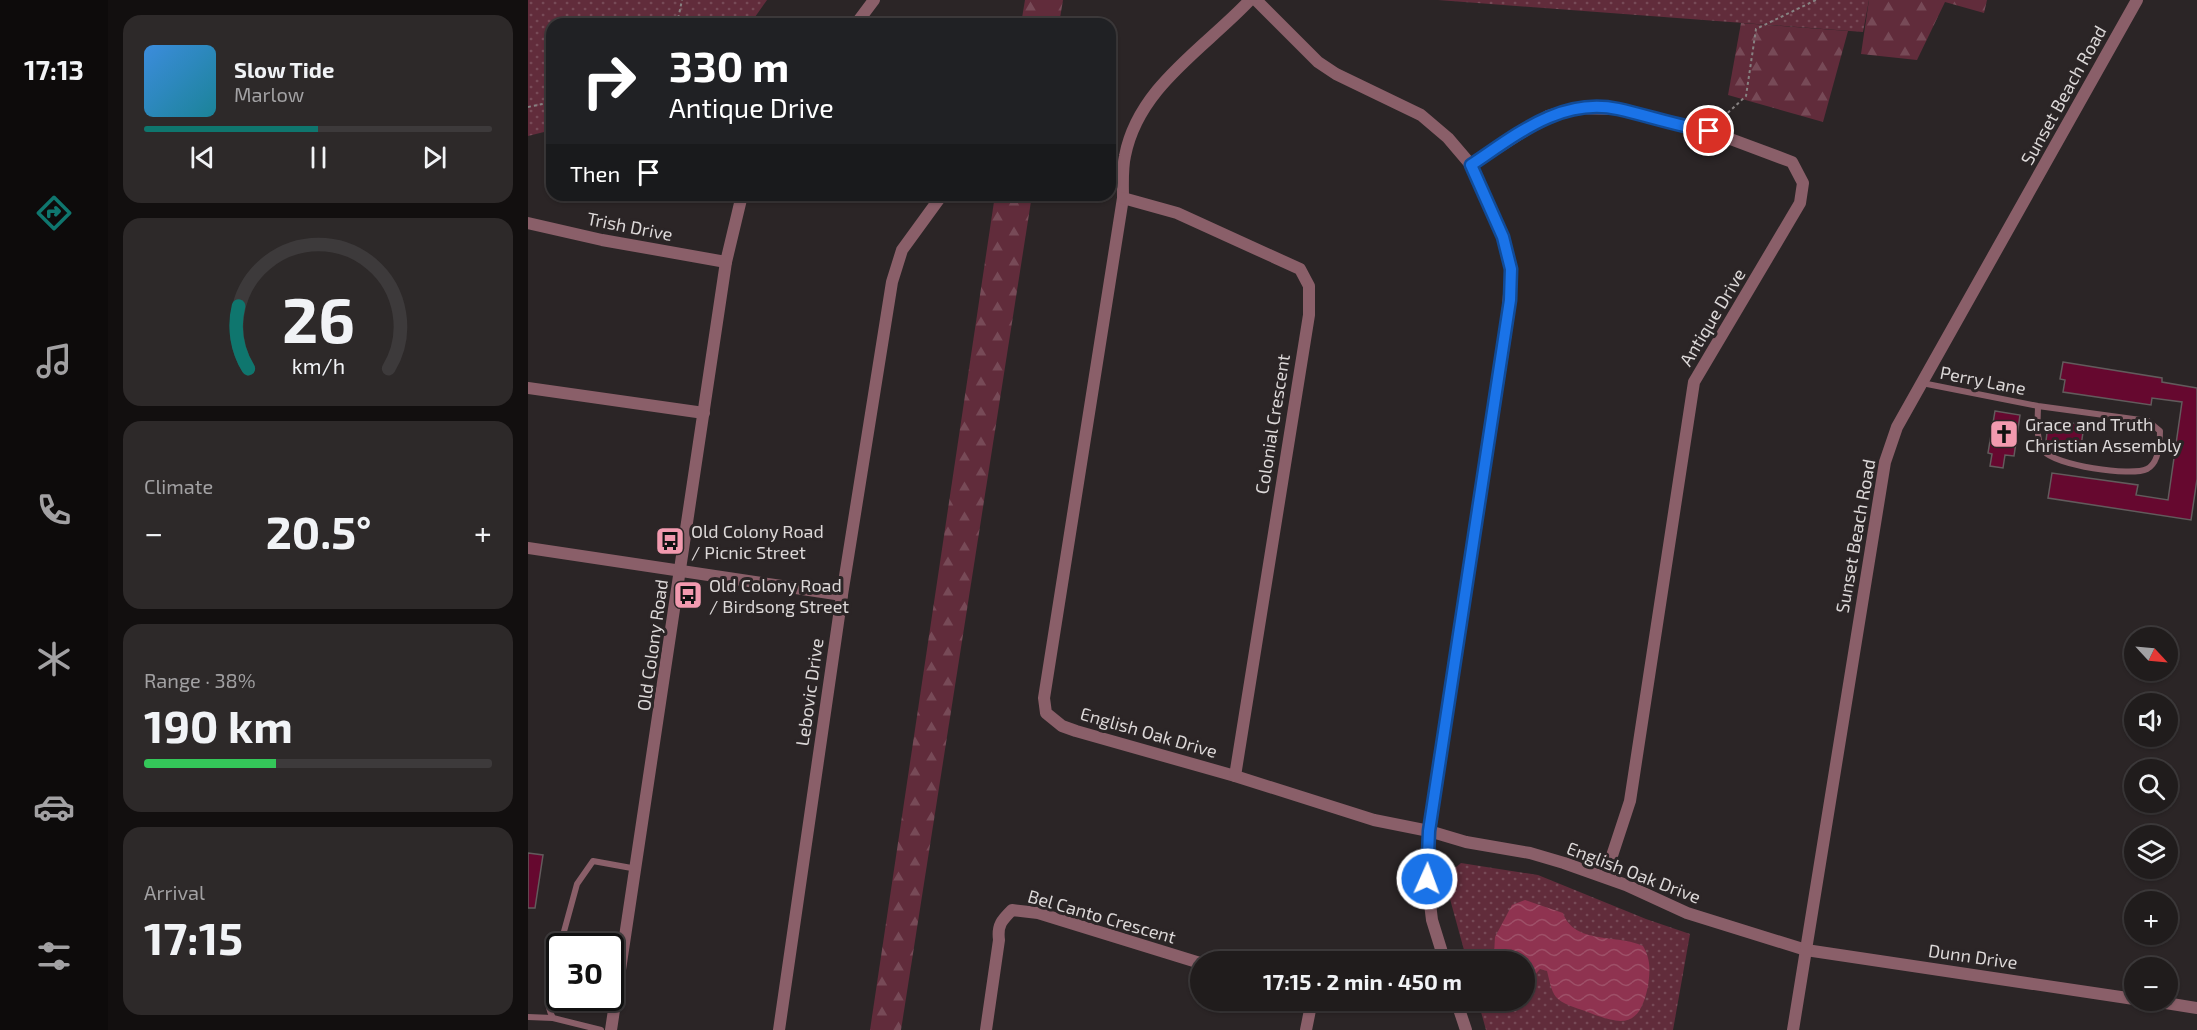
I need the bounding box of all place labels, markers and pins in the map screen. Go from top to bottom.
pin [1683,105,1734,156]
place label: Grace and Truth Christian Assembly [2025,413,2182,456]
church icon: Grace and Truth Christian Assembly [1988,418,2020,450]
place label: Old Colony Road / Picnic Street [691,520,824,563]
bus stop icon: Old Colony Road / Picnic Street [654,525,686,557]
place label: Old Colony Road / Birdsong Street [709,574,849,617]
bus stop icon: Old Colony Road / Birdsong Street [672,579,704,611]

